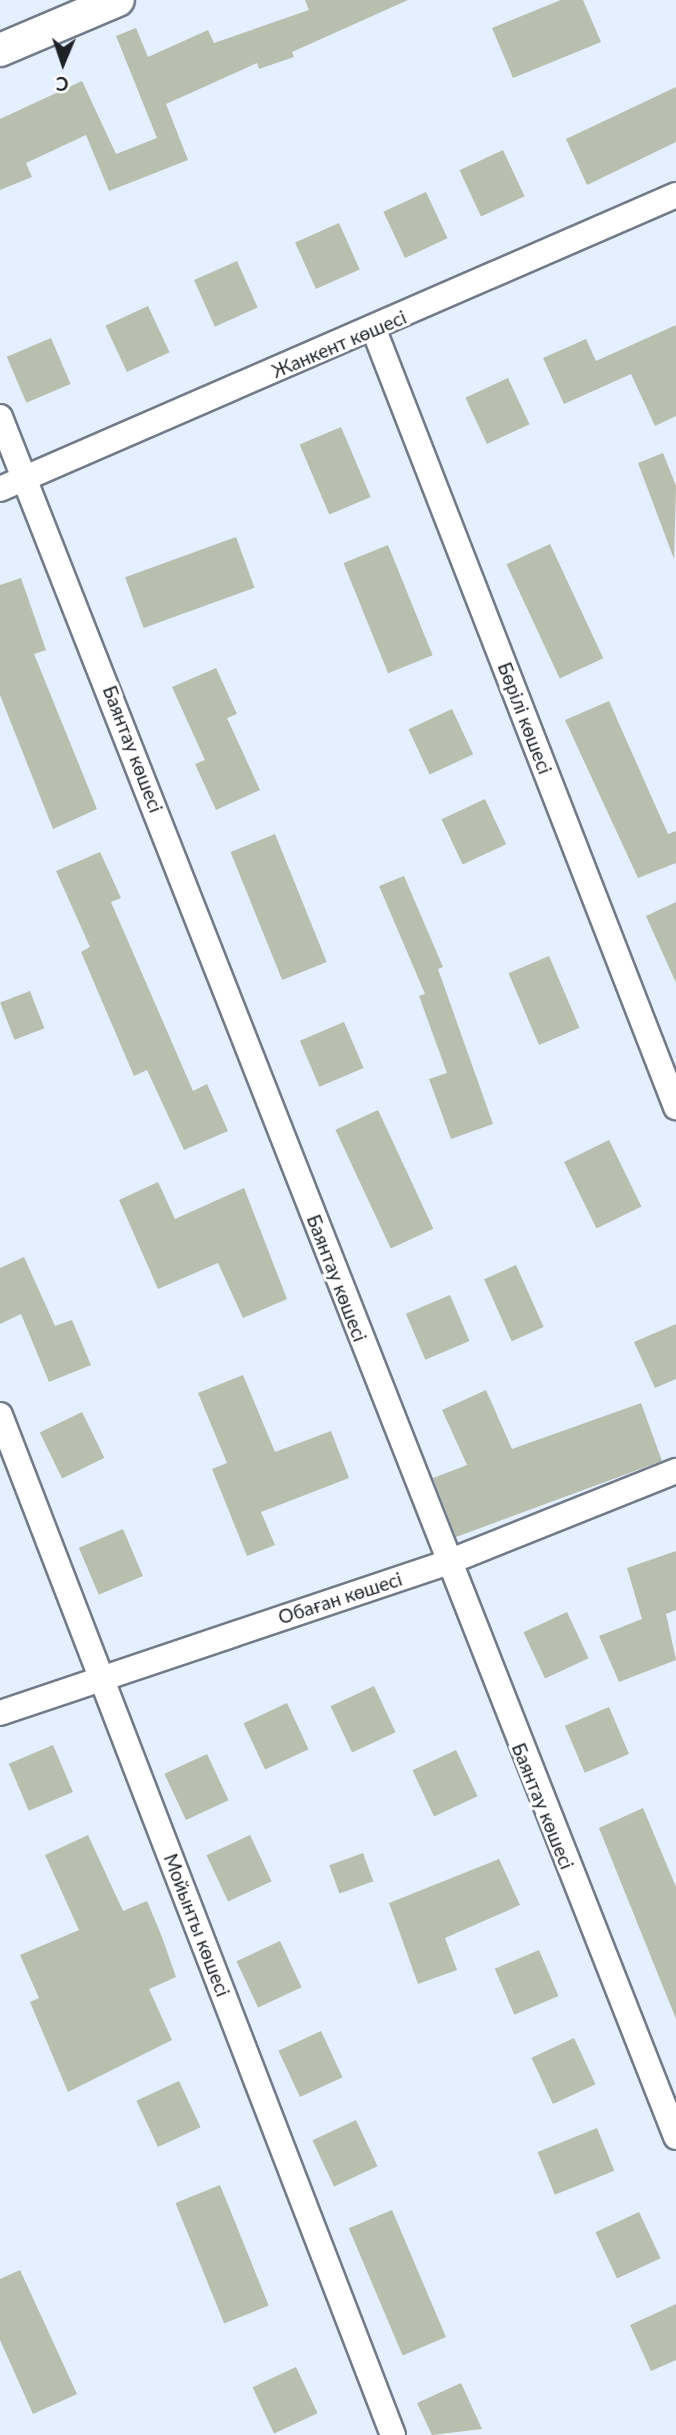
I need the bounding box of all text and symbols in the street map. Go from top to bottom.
north arrow [28,28,98,98]
text: С [56,73,69,96]
street label: Жанкент көшесі [268,305,410,383]
street label: Бөрілі көшесі [493,659,557,777]
street label: Баянтау көшесі [98,682,168,816]
street label: Баянтау көшесі [302,1211,372,1345]
street label: Обаған көшесі [275,1567,405,1629]
street label: Баянтау көшесі [507,1740,579,1872]
street label: Мойынты көшесі [159,1850,235,2000]

